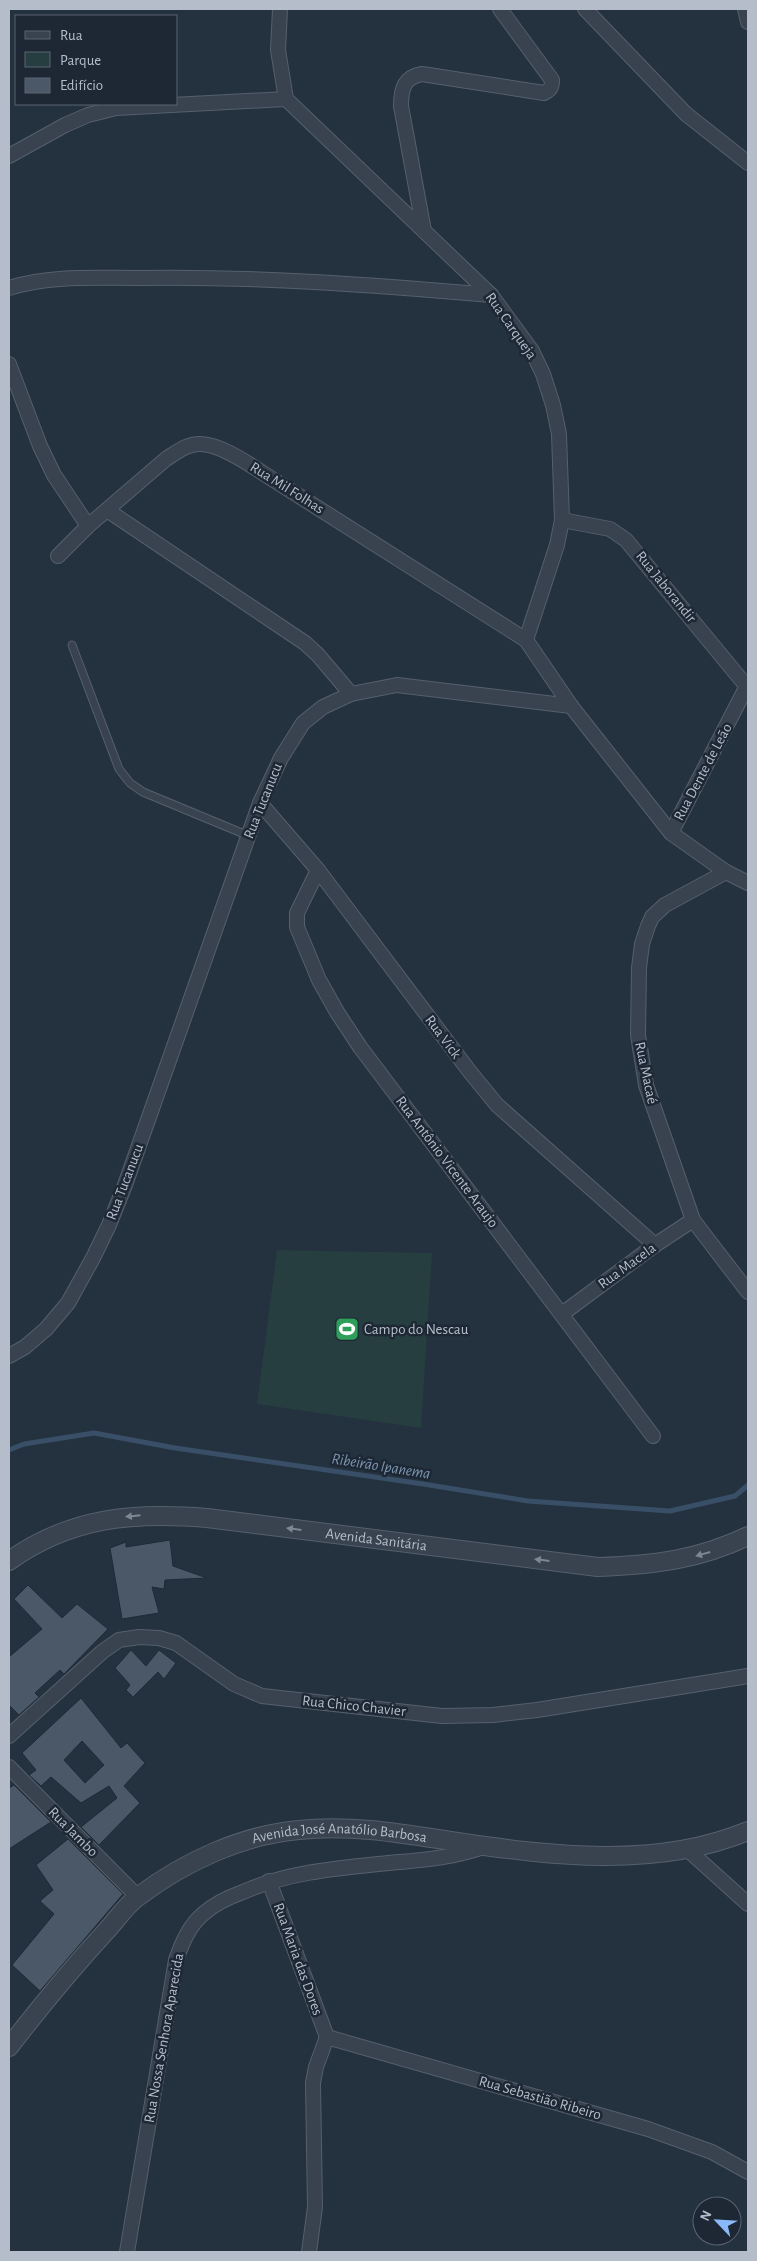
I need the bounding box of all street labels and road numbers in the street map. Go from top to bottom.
street label: Rua Carqueja [483,290,539,362]
street label: Rua Mil Folhas [247,459,327,517]
street label: Rua Jaborandir [633,549,699,626]
street label: Rua Dente de Leão [671,721,735,823]
street label: Rua Tucanucu [241,761,285,841]
street label: Rua Vick [422,1013,464,1062]
street label: Rua Macaé [632,1041,660,1106]
street label: Rua Antônio Vicente Araujo [393,1094,501,1230]
street label: Rua Tucanucu [104,1142,146,1222]
street label: Rua Macela [595,1240,659,1292]
street label: Avenida Sanitária [325,1525,428,1553]
street label: Rua Chico Chavier [302,1693,407,1719]
street label: Rua Jambo [45,1804,101,1860]
street label: Avenida José Anatólio Barbosa [250,1821,428,1846]
street label: Rua Maria das Dores [271,1901,325,2017]
street label: Rua Nossa Senhora Aparecida [142,1952,186,2124]
street label: Rua Sebastião Ribeiro [477,2073,603,2123]

